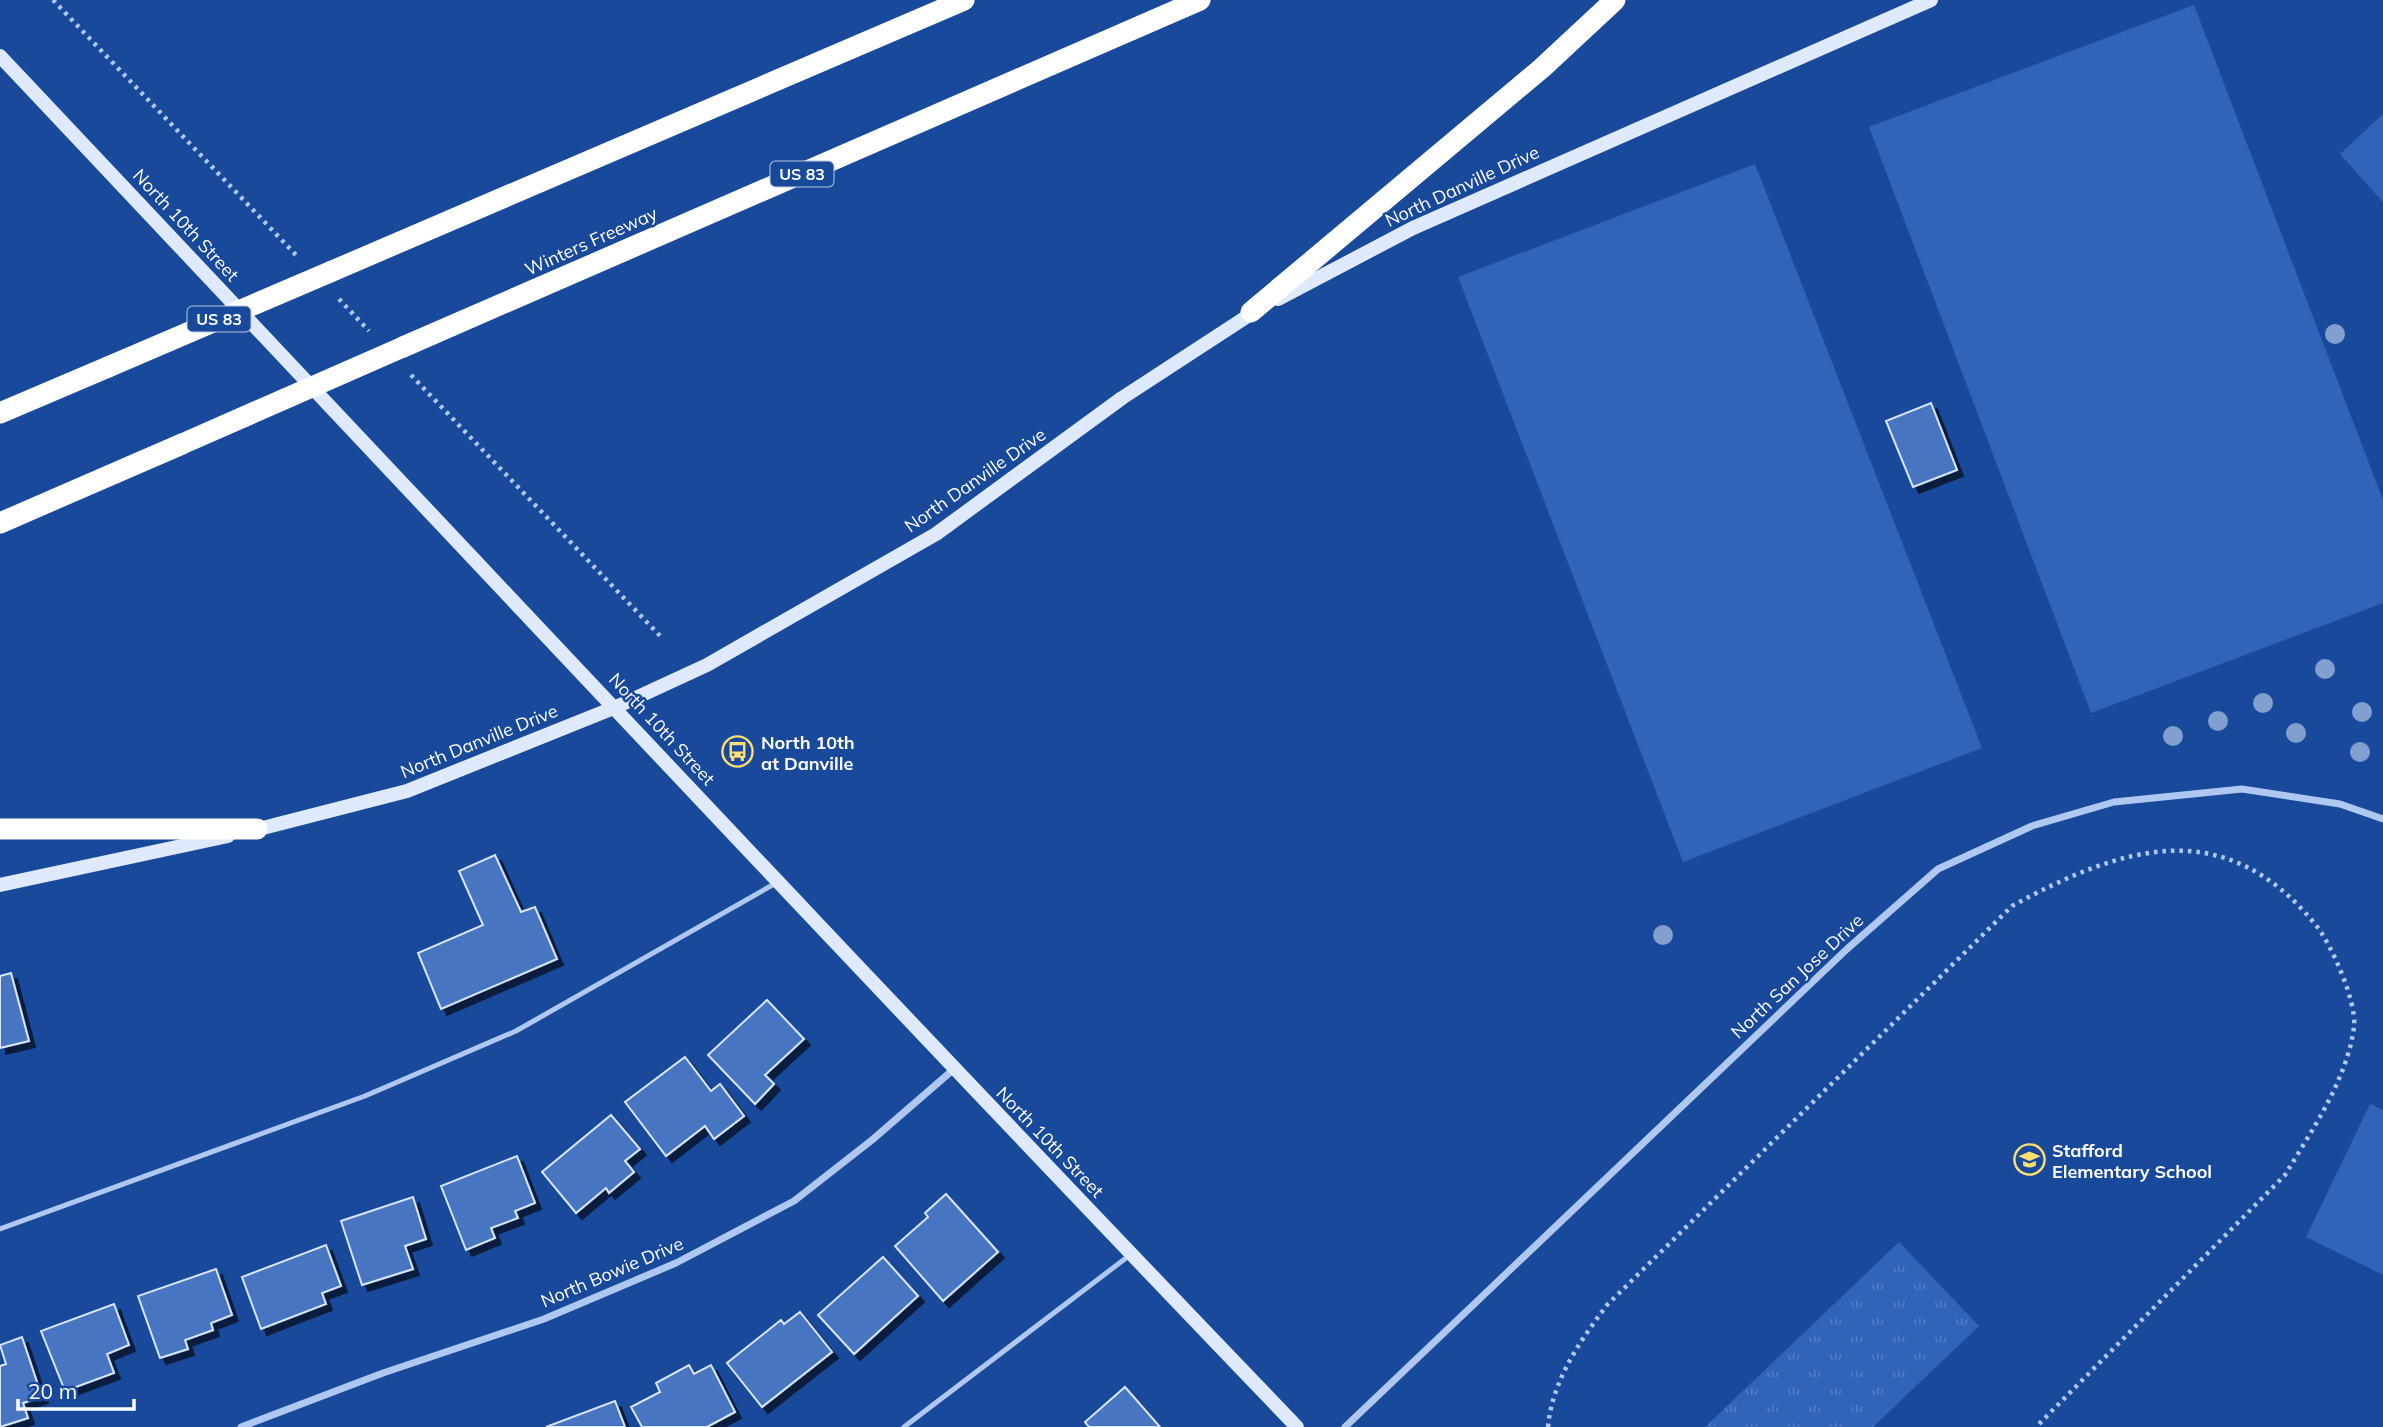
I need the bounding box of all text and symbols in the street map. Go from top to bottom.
street label: North Danville Drive [1381,140,1543,232]
road number: US 83 [770,162,834,186]
street label: North 10th Street [128,164,244,286]
street label: Winters Freeway [521,201,661,280]
road number: US 83 [188,306,250,332]
street label: North Danville Drive [900,423,1050,537]
street label: North 10th Street [604,668,720,790]
street label: North Danville Drive [397,699,561,783]
place label: North 10th at Danville [761,731,855,775]
bus stop icon: North 10th at Danville [721,735,755,769]
street label: North San Jose Drive [1726,909,1868,1043]
street label: North 10th Street [991,1082,1109,1202]
place label: Stafford Elementary School [2052,1139,2212,1183]
school or university icon: Stafford Elementary School [2012,1143,2046,1177]
street label: North Bowie Drive [537,1232,687,1312]
scale bar [18,1368,133,1412]
text: 20 m [28,1378,77,1404]

